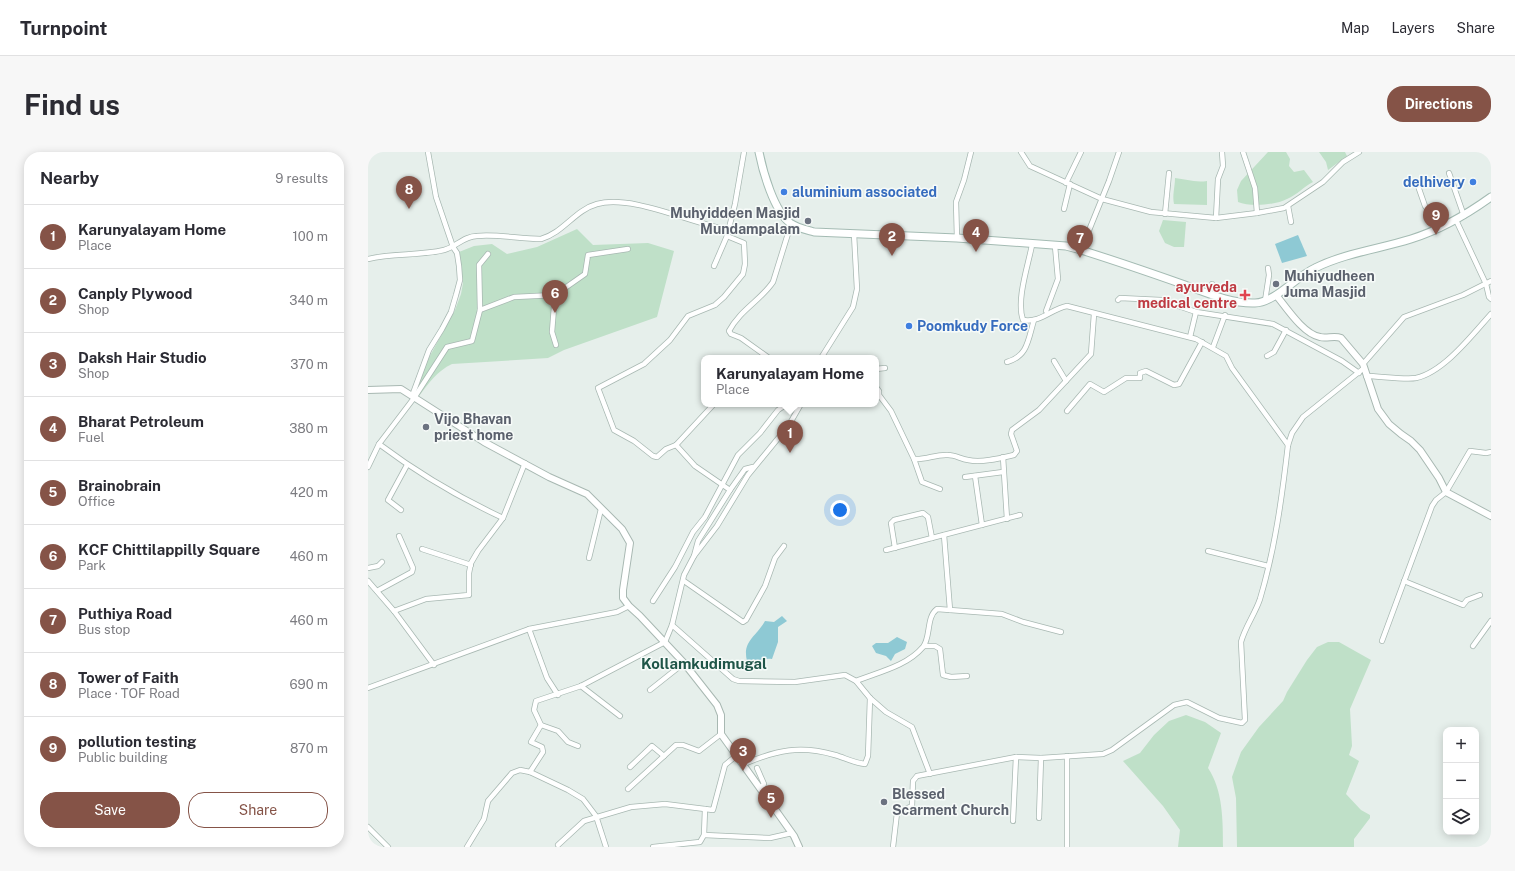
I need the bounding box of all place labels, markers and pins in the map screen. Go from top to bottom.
place label: delhivery [1403,174,1465,190]
pin: 8 [396,176,422,209]
marker: delhivery [1468,177,1478,187]
place label: aluminium associated [792,184,937,200]
marker: aluminium associated [779,187,789,197]
pin: 9 [1423,202,1449,235]
place label: Muhyiddeen Masjid Mundampalam [670,205,800,237]
marker: Muhyiddeen Masjid Mundampalam [803,216,813,226]
pin: 4 [963,219,989,252]
pin: 2 [879,223,905,256]
pin: 7 [1067,225,1093,258]
place label: Muhiyudheen Juma Masjid [1284,268,1375,300]
place label: ayurveda medical centre [1137,279,1237,311]
marker: Muhiyudheen Juma Masjid [1271,279,1281,289]
pin: 6 [542,280,568,313]
marker: ayurveda medical centre [1240,290,1250,300]
place label: Poomkudy Force [917,318,1028,334]
marker: Poomkudy Force [904,321,914,331]
place label: Vijo Bhavan priest home [434,411,513,443]
pin: 1 [777,420,803,453]
marker: Vijo Bhavan priest home [421,422,431,432]
pin: 3 [730,738,756,771]
pin: 5 [758,785,784,818]
place label: Blessed Scarment Church [892,786,1009,818]
marker: Blessed Scarment Church [879,797,889,807]

